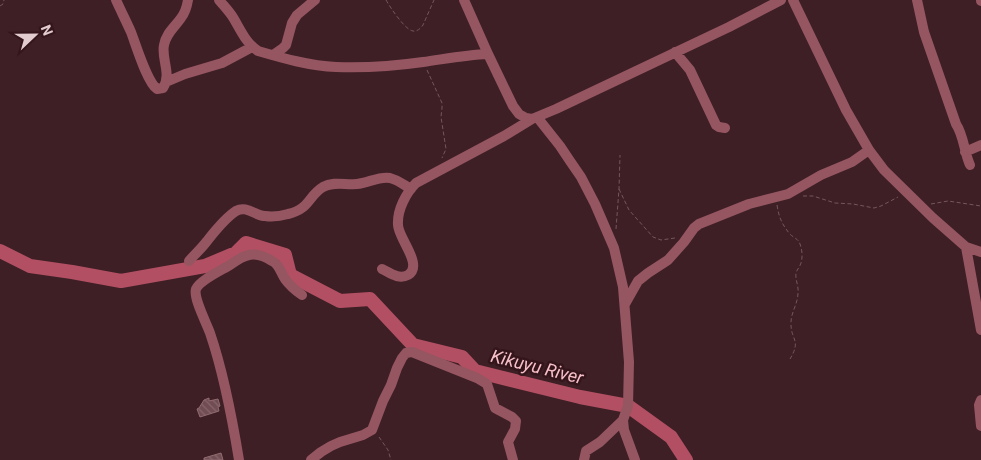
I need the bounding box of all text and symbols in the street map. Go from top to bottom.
north arrow [10,10,60,60]
text: N [38,23,56,38]
water label: Kikuyu River [489,345,587,388]

